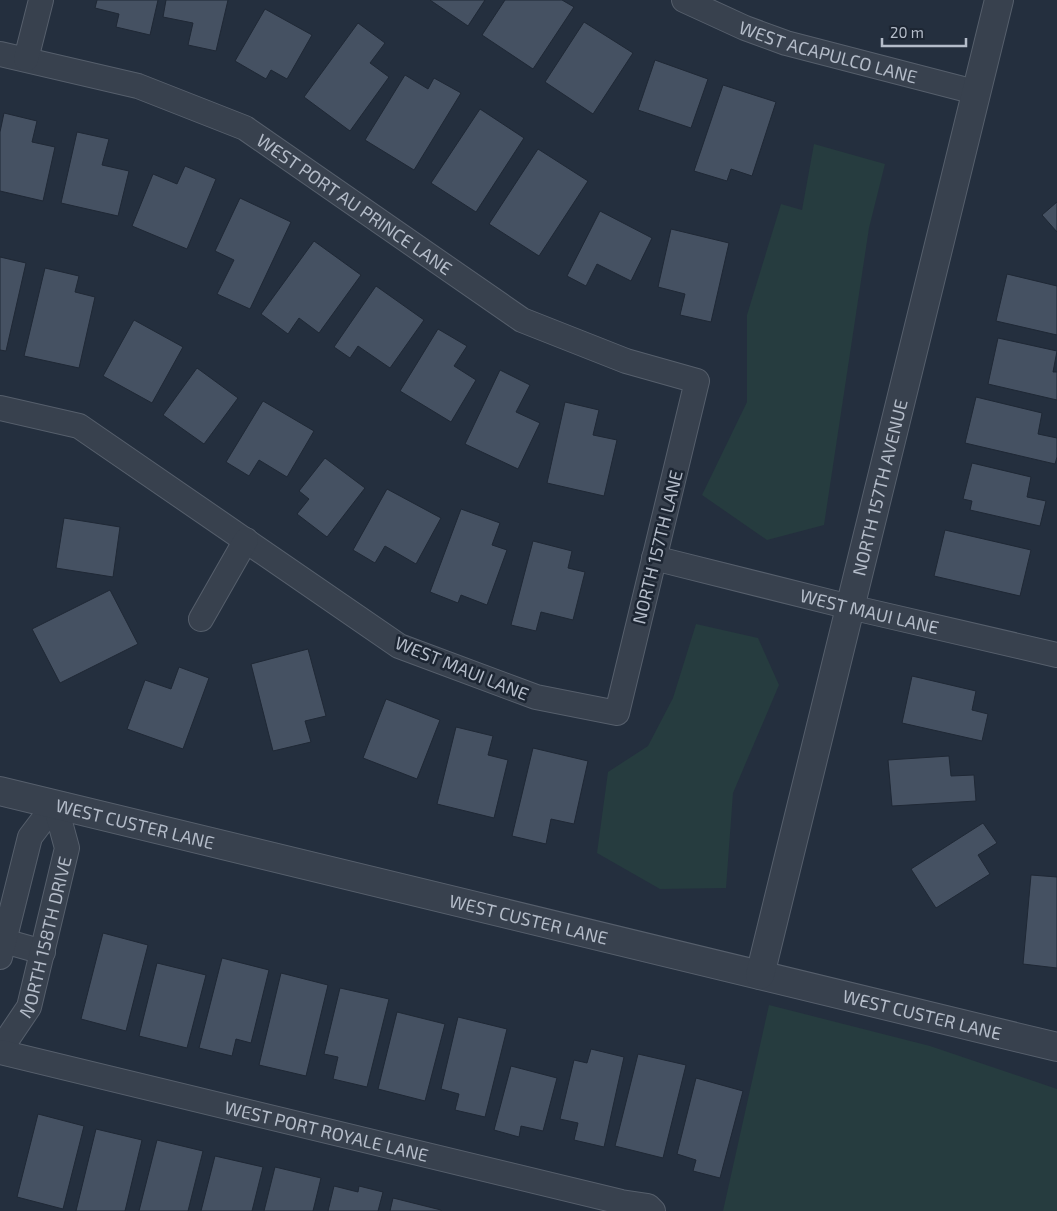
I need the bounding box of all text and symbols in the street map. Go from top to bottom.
scale bar [882,15,966,47]
street label: WEST ACAPULCO LANE [736,16,920,88]
text: 20 m [890,23,924,41]
street label: WEST PORT AU PRINCE LANE [253,129,456,279]
street label: NORTH 157TH AVENUE [847,397,912,578]
street label: NORTH 157TH LANE [627,468,687,626]
street label: WEST MAUI LANE [798,584,941,638]
street label: WEST MAUI LANE [392,631,532,705]
street label: WEST CUSTER LANE [53,794,217,854]
street label: NORTH 158TH DRIVE [14,854,76,1022]
street label: WEST CUSTER LANE [447,889,610,949]
street label: WEST CUSTER LANE [841,985,1004,1044]
street label: WEST PORT ROYALE LANE [222,1096,431,1166]

